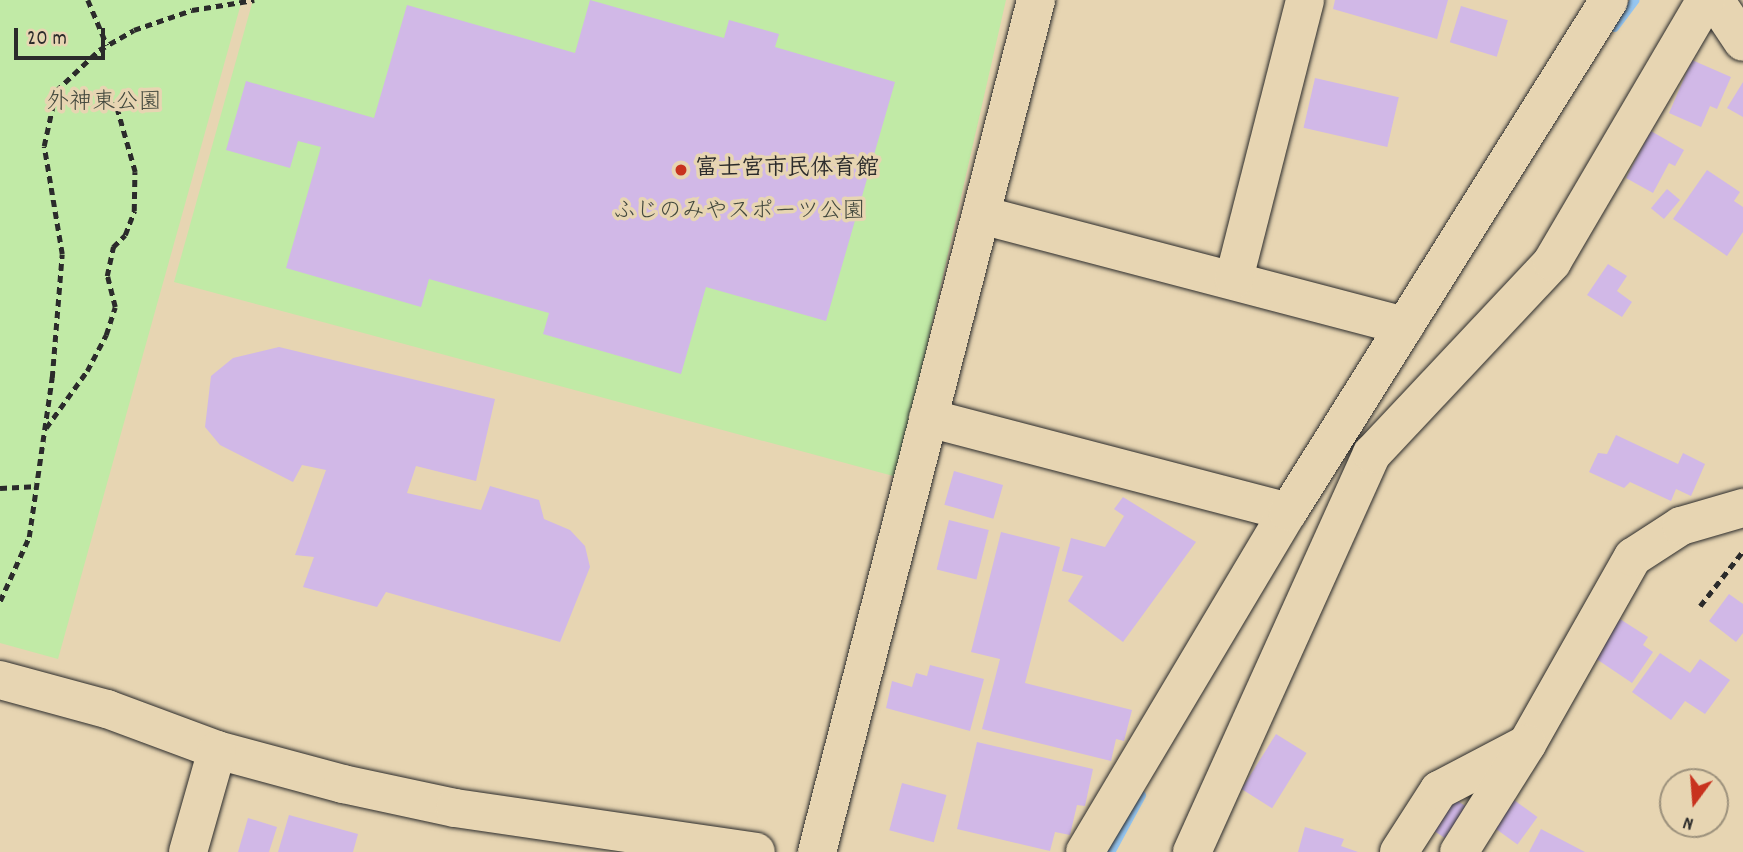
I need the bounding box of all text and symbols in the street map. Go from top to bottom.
scale bar [18,14,108,58]
text: 20 m [27,25,67,55]
park label: 外神東公園 [47,90,161,118]
place label: 富士宮市民体育館 [695,156,879,184]
marker: 富士宮市民体育館 [673,162,689,178]
park label: ふじのみやスポーツ公園 [613,199,865,227]
north arrow [1659,768,1729,838]
text: N [1680,807,1697,836]

